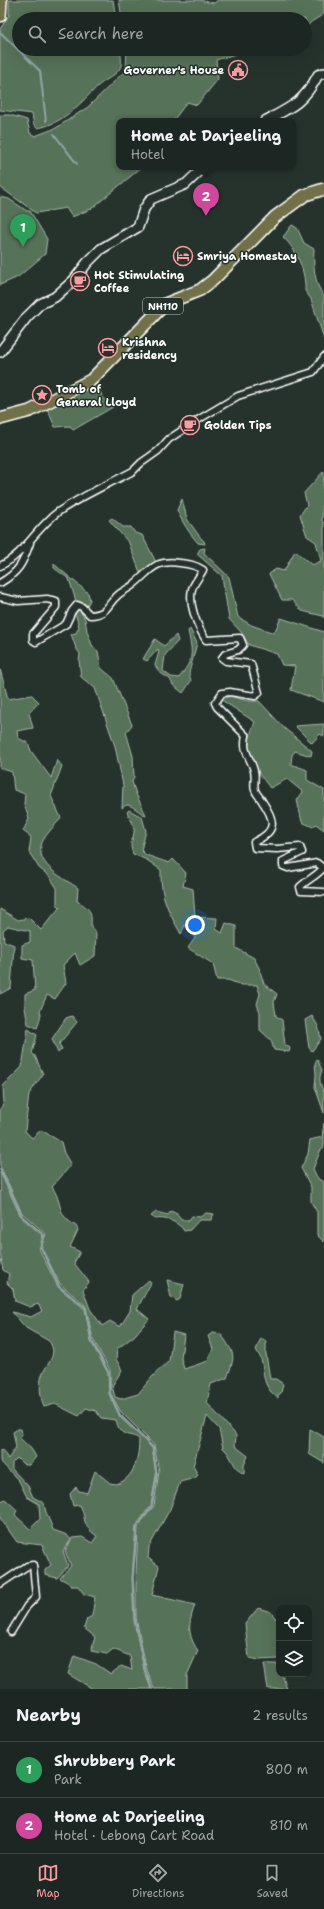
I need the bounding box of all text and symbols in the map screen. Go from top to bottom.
search box [12,12,312,56]
icon: search [26,23,48,45]
text: Search here [58,24,144,44]
public building icon: Governer's House [227,59,249,81]
place label: Governer's House [124,63,224,78]
popup [116,118,296,170]
text: Home at Darjeeling [131,126,281,146]
text: Hotel [131,146,164,163]
pin: 2 [193,183,219,216]
pin: 1 [10,214,36,247]
hotel icon: Smriya Homestay [172,245,194,267]
place label: Smriya Homestay [197,249,297,264]
place label: Hot Stimulating Coffee [94,268,184,296]
cafe icon: Hot Stimulating Coffee [69,270,91,292]
road number: NH110 [143,298,183,314]
place label: Krishna residency [122,335,177,363]
hotel icon: Krishna residency [97,337,119,359]
place label: Tomb of General Lloyd [56,382,137,410]
place icon: Tomb of General Lloyd [31,384,53,406]
cafe icon: Golden Tips [179,414,201,436]
place label: Golden Tips [204,418,272,433]
your location [185,915,205,935]
map controls [276,1605,312,1677]
button: locate [276,1605,312,1641]
button: layers [276,1641,312,1677]
text: Nearby [16,1704,81,1726]
text: 2 results [252,1707,308,1724]
text: Shrubbery Park [54,1751,176,1771]
text: 1 [26,1761,32,1778]
text: 800 m [265,1761,308,1778]
text: Park [54,1771,82,1788]
text: Home at Darjeeling [54,1807,205,1827]
text: 2 [24,1817,34,1834]
text: 810 m [270,1817,308,1834]
text: Hotel · Lebong Cart Road [54,1827,214,1844]
tab: Map [36,1862,60,1901]
tab: Directions [132,1862,184,1901]
tab: Saved [257,1862,288,1901]

